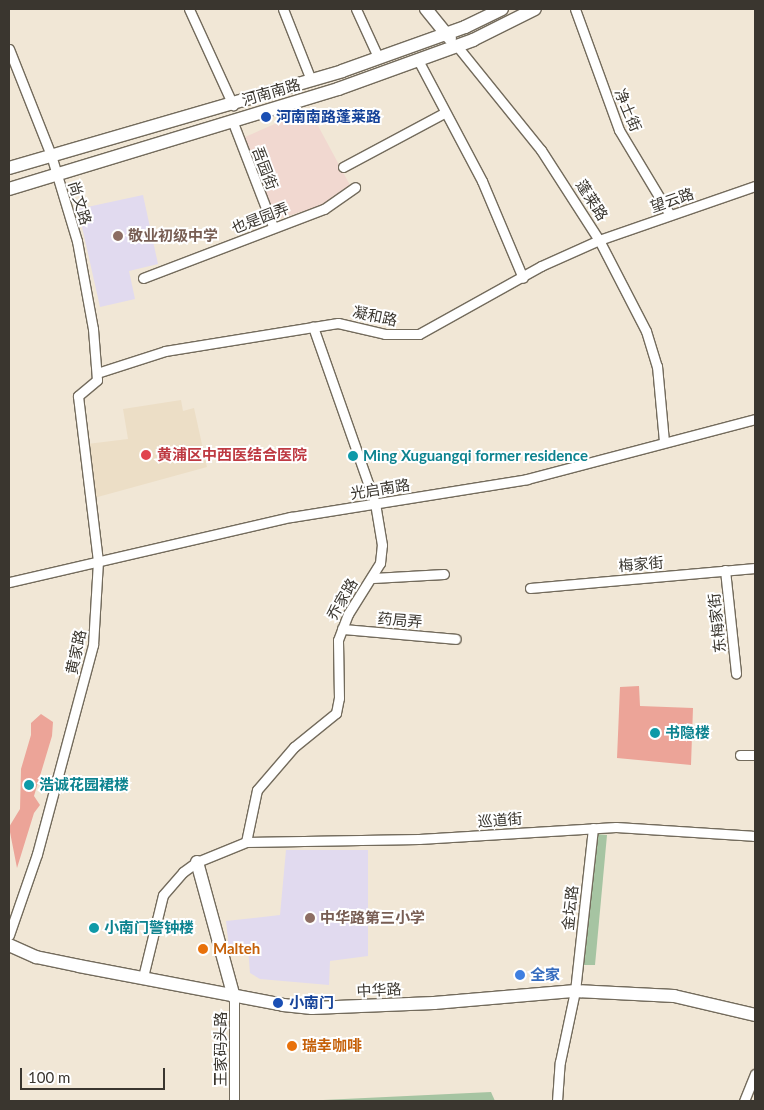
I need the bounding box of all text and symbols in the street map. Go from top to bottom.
street label: 河南南路 [240,75,302,109]
street label: 净土街 [611,86,645,134]
place label: 河南南路蓬莱路 [276,108,381,126]
marker: 河南南路蓬莱路 [260,111,272,123]
street label: 吾园街 [249,144,281,192]
street label: 蓬莱路 [572,176,612,224]
street label: 尚文路 [65,179,95,227]
street label: 望云路 [648,184,696,216]
street label: 也是园弄 [229,199,291,237]
place label: 敬业初级中学 [128,227,218,245]
marker: 敬业初级中学 [112,230,124,242]
street label: 凝和路 [351,303,399,329]
place label: 黄浦区中西医结合医院 [157,446,307,464]
place label: Ming Xuguangqi former residence [363,447,588,465]
marker: 黄浦区中西医结合医院 [139,448,153,462]
marker: Ming Xuguangqi former residence [347,450,359,462]
street label: 光启南路 [349,475,411,503]
street label: 梅家街 [618,553,664,575]
street label: 乔家路 [323,575,361,623]
street label: 东梅家街 [705,592,729,654]
street label: 药局弄 [377,609,423,631]
street label: 黄家路 [63,628,89,676]
place label: 书隐楼 [665,724,710,742]
marker: 书隐楼 [649,727,661,739]
place label: 浩诚花园裙楼 [39,776,129,794]
marker: 浩诚花园裙楼 [23,779,35,791]
street label: 巡道街 [477,809,523,831]
street label: 金坛路 [559,885,581,931]
place label: 中华路第三小学 [320,909,425,927]
marker: 中华路第三小学 [304,912,316,924]
place label: 小南门警钟楼 [104,919,194,937]
marker: 小南门警钟楼 [88,922,100,934]
place label: Malteh [213,940,260,958]
marker: Malteh [197,943,209,955]
place label: 全家 [530,966,560,984]
marker: 全家 [514,969,526,981]
street label: 中华路 [356,980,402,1000]
place label: 小南门 [289,994,334,1012]
marker: 小南门 [271,996,285,1010]
street label: 王家码头路 [212,1012,230,1086]
place label: 瑞幸咖啡 [302,1037,362,1055]
marker: 瑞幸咖啡 [286,1040,298,1052]
scale bar [22,1058,168,1090]
text: 100 m [28,1068,70,1086]

